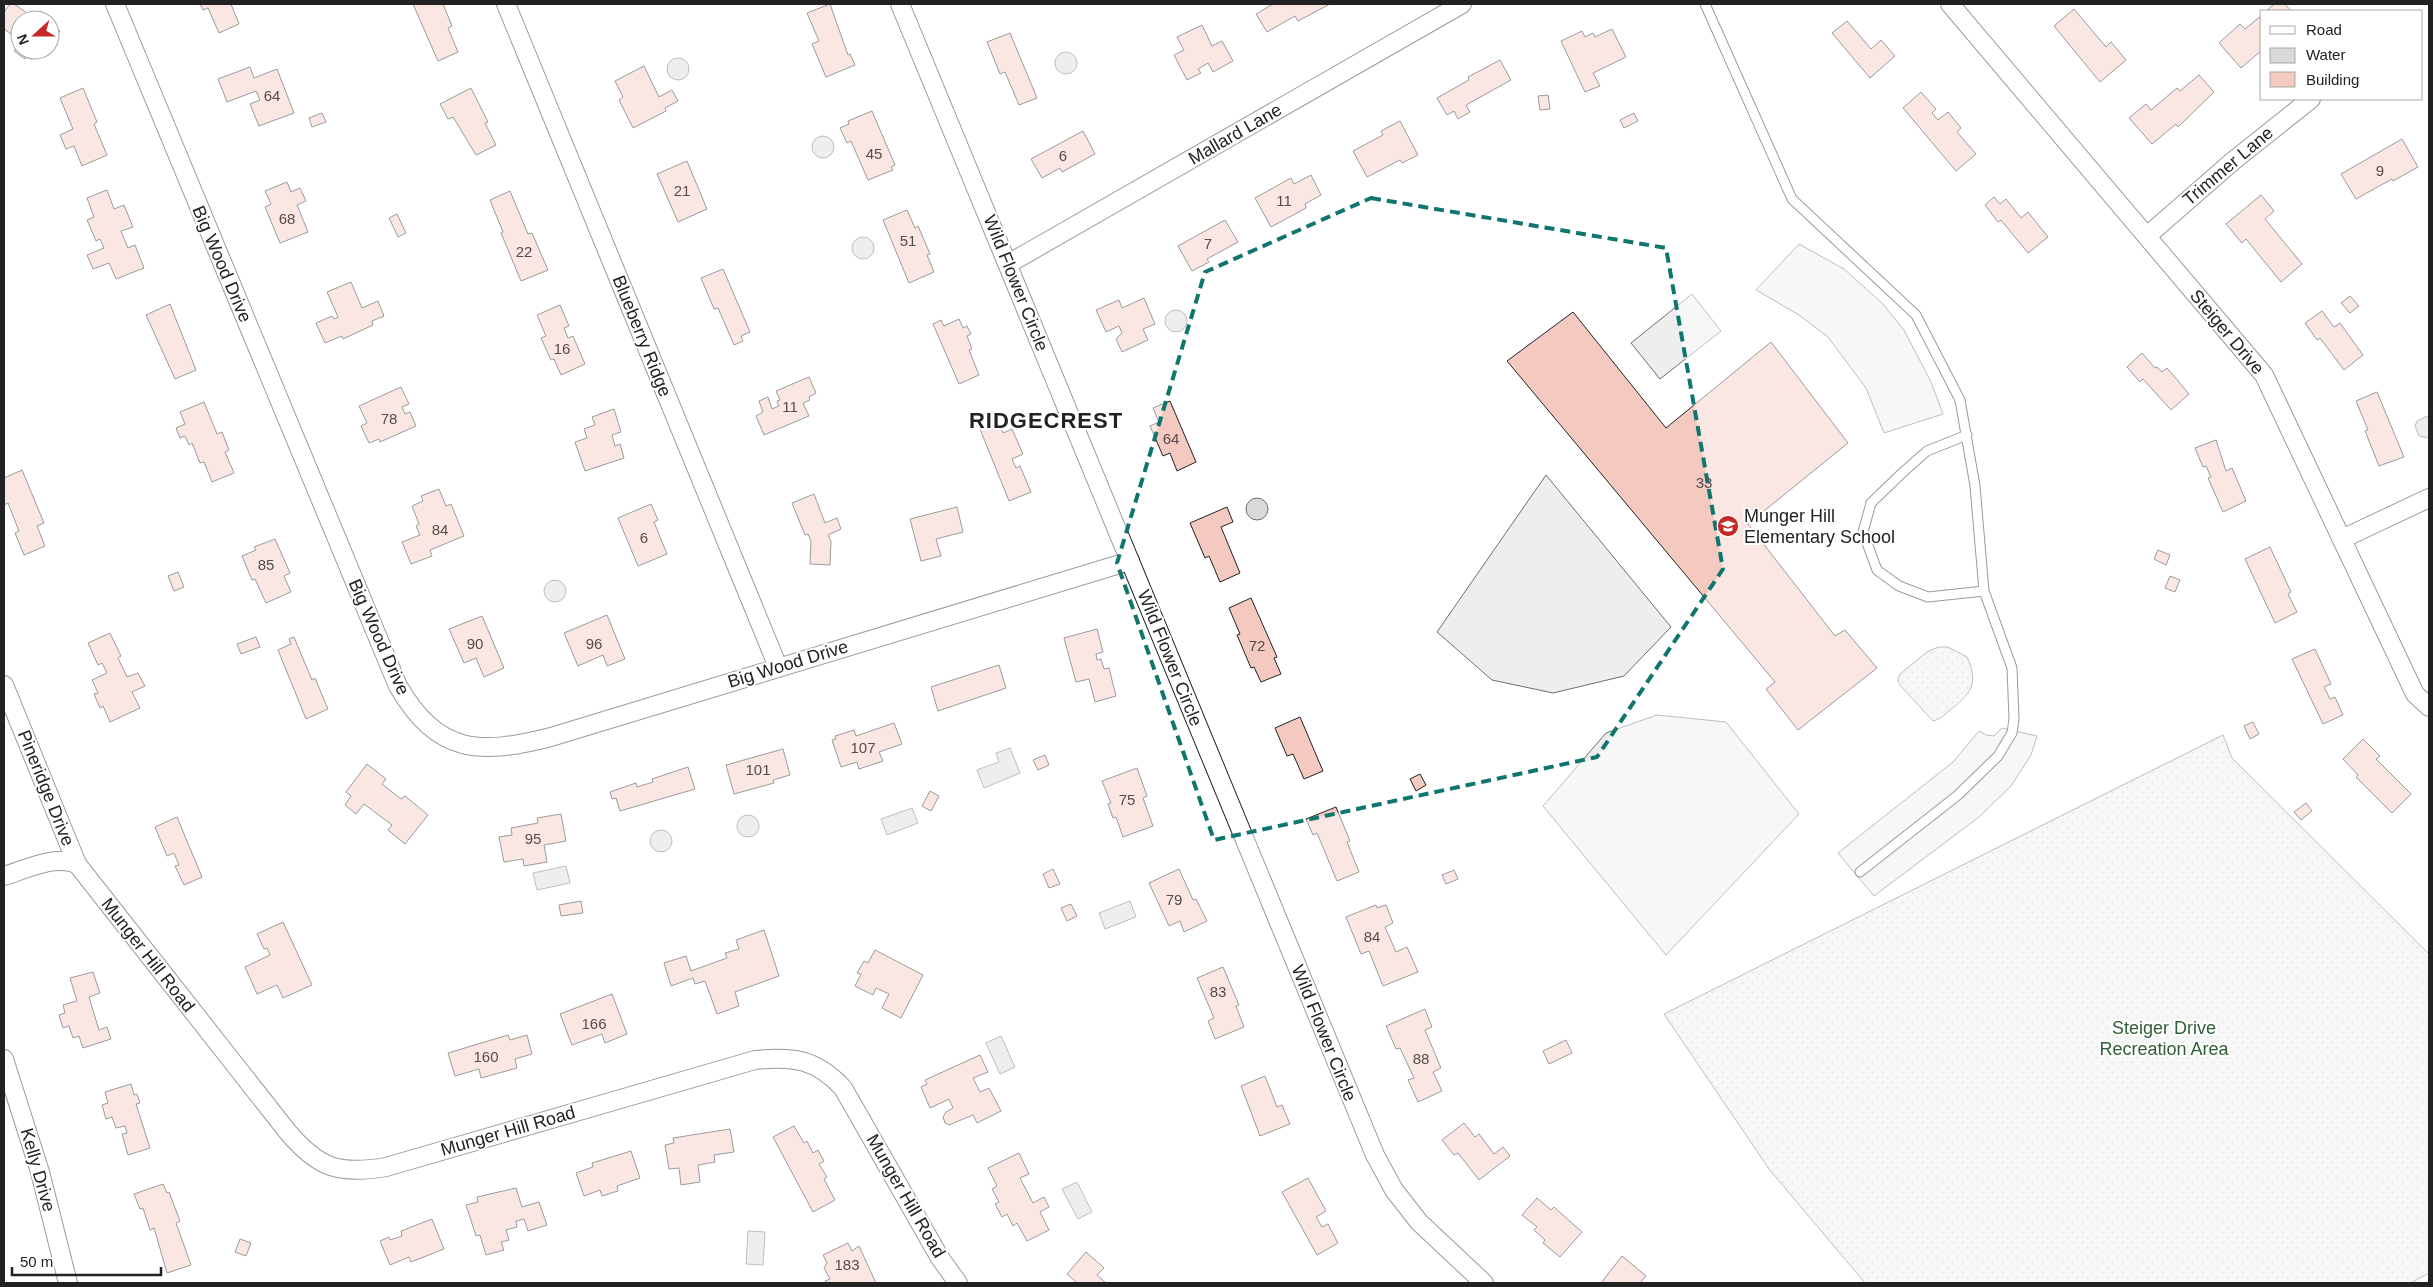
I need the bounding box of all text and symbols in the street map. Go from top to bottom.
north arrow [10,10,60,60]
legend [2260,10,2423,100]
text: Road [2306,21,2342,38]
text: N [14,32,32,47]
text: Water [2306,46,2345,63]
text: Building [2306,71,2359,88]
house number: 64 [264,87,280,104]
street label: Mallard Lane [1185,99,1285,169]
street label: Trimmer Lane [2179,123,2277,209]
house number: 45 [866,145,882,162]
house number: 6 [1059,147,1067,164]
house number: 9 [2376,162,2384,179]
house number: 21 [674,182,690,199]
house number: 11 [1276,192,1292,209]
street label: Big Wood Drive [188,203,256,325]
house number: 68 [279,210,295,227]
street label: Wild Flower Circle [980,212,1052,354]
house number: 51 [900,232,916,249]
house number: 7 [1204,235,1212,252]
house number: 22 [516,243,532,260]
street label: Blueberry Ridge [609,272,675,400]
street label: Steiger Drive [2186,286,2268,378]
house number: 16 [554,340,570,357]
house number: 11 [782,398,798,415]
district label: RIDGECREST [969,408,1123,433]
house number: 78 [381,410,397,427]
house number: 64 [1163,430,1179,447]
house number: 33 [1696,474,1712,491]
place label: Munger Hill Elementary School [1744,506,1895,547]
school or university icon: Munger Hill Elementary School [1716,514,1740,538]
house number: 84 [432,521,448,538]
house number: 6 [640,529,648,546]
house number: 85 [258,556,274,573]
street label: Big Wood Drive [345,576,413,698]
street label: Wild Flower Circle [1134,587,1206,729]
house number: 90 [467,635,483,652]
house number: 96 [586,635,602,652]
street label: Big Wood Drive [725,636,851,692]
house number: 72 [1249,637,1265,654]
street label: Pineridge Drive [14,727,78,849]
house number: 107 [850,739,876,756]
house number: 101 [745,761,771,778]
house number: 75 [1119,791,1135,808]
house number: 95 [525,830,541,847]
house number: 79 [1166,891,1182,908]
street label: Munger Hill Road [97,894,199,1016]
house number: 84 [1364,928,1380,945]
street label: Wild Flower Circle [1288,962,1360,1104]
house number: 83 [1210,983,1226,1000]
house number: 166 [581,1015,607,1032]
park label: Steiger Drive Recreation Area [2099,1018,2230,1059]
house number: 160 [473,1048,499,1065]
house number: 88 [1413,1050,1429,1067]
street label: Munger Hill Road [438,1102,578,1160]
street label: Kelly Drive [17,1126,59,1214]
street label: Munger Hill Road [863,1131,949,1261]
scale bar [12,1244,161,1276]
text: 50 m [20,1253,53,1270]
house number: 183 [834,1256,860,1273]

